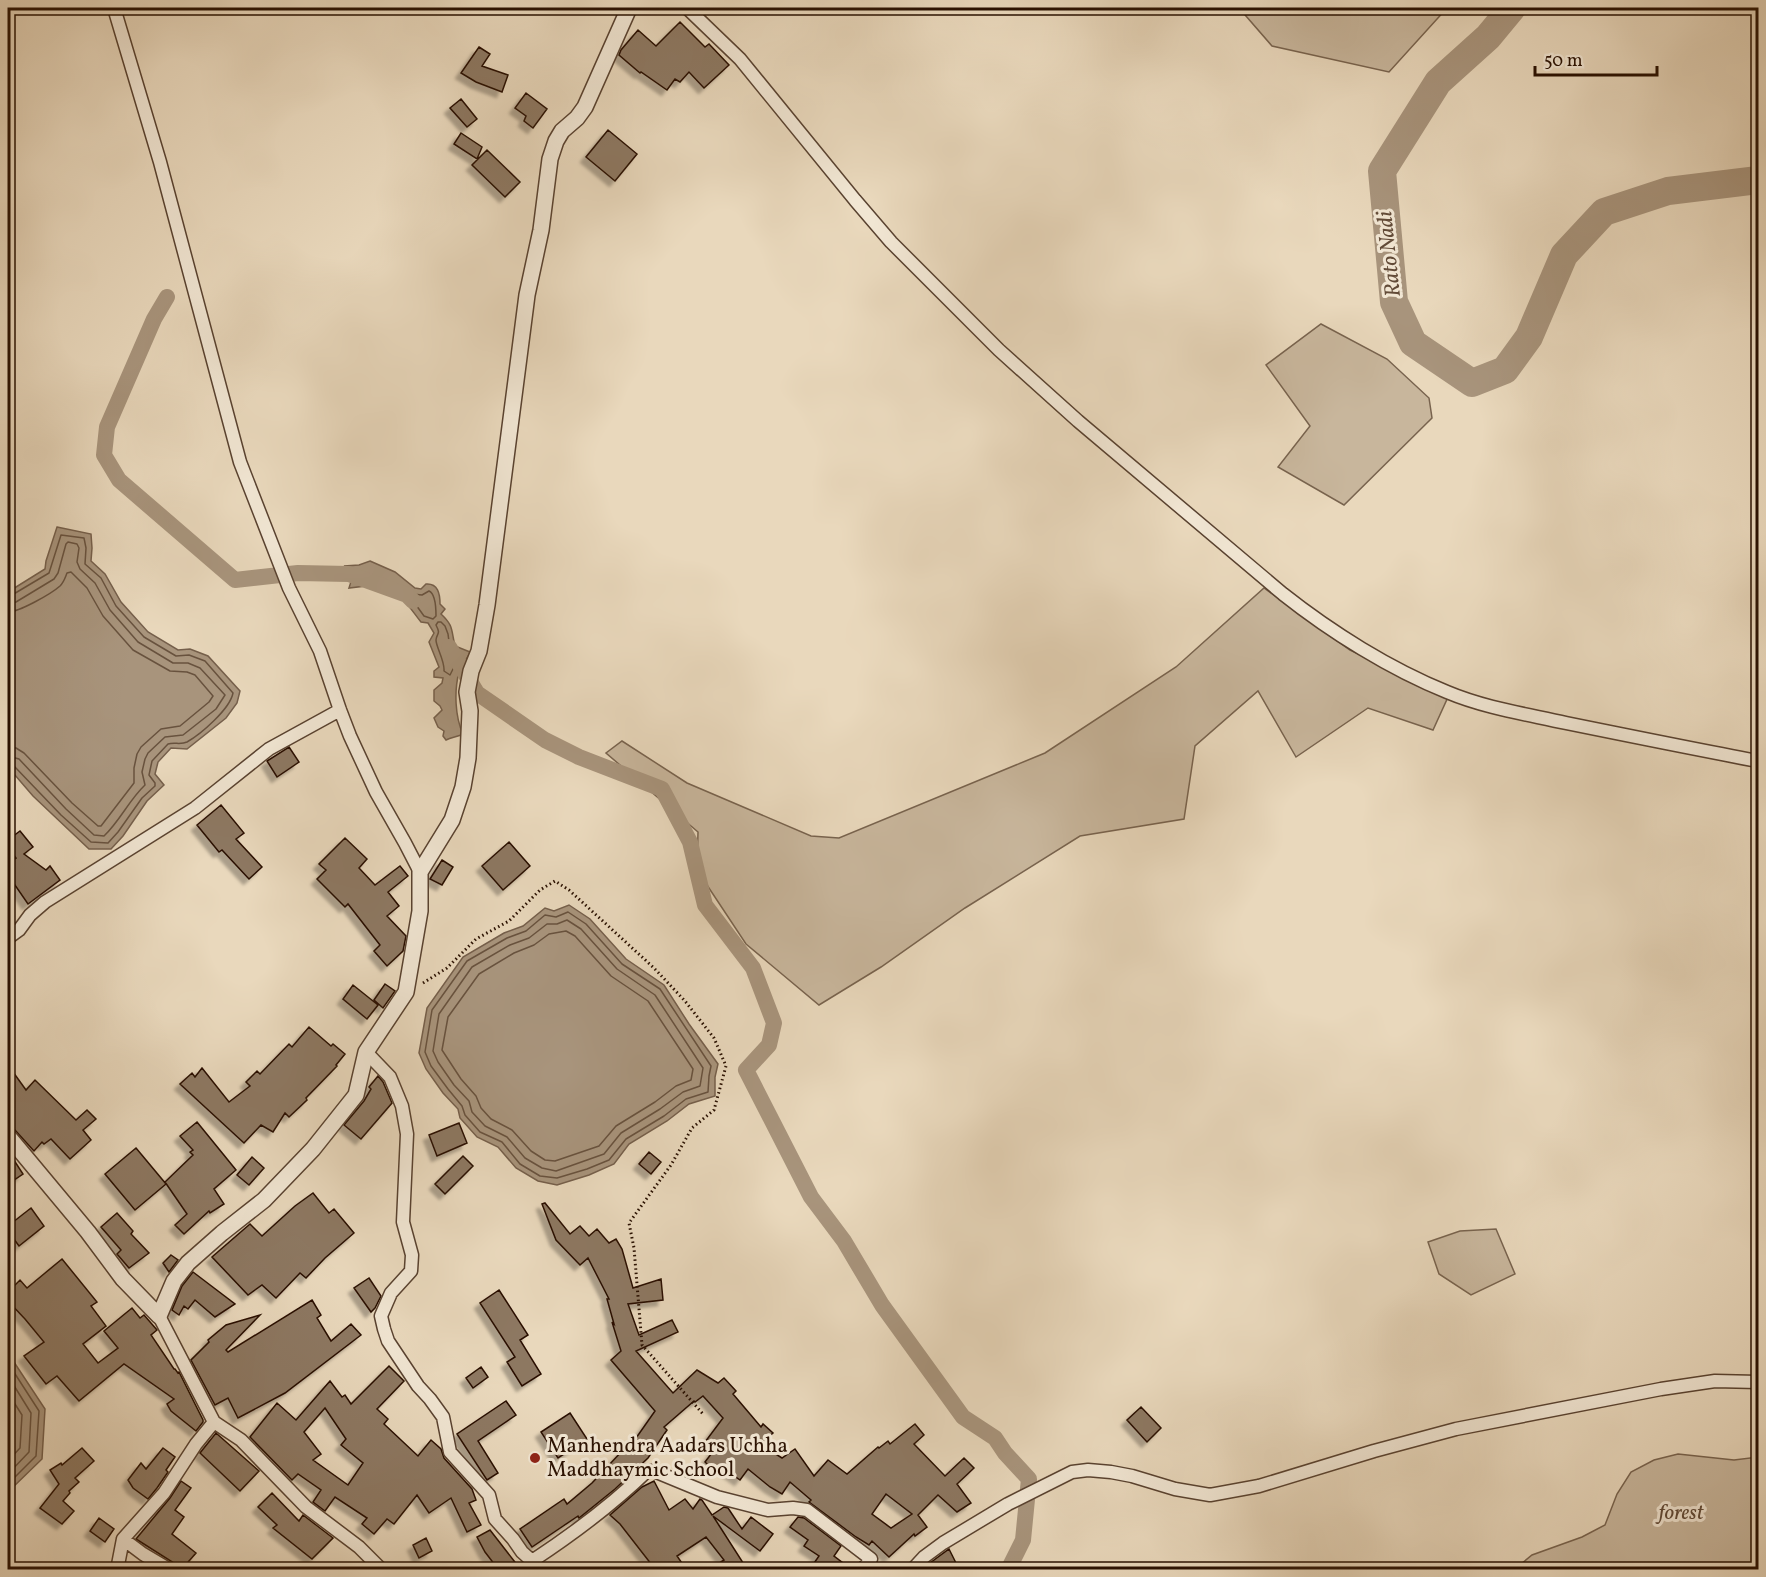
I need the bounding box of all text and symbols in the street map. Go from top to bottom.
scale bar [1535,39,1656,77]
text: 50 m [1544,49,1583,74]
water label: Rato Nadi [1370,209,1410,298]
place label: Manhendra Aadars Uchha Maddhaymic School [547,1432,788,1485]
marker: Manhendra Aadars Uchha Maddhaymic School [528,1451,542,1465]
park label: forest [1654,1499,1705,1528]

